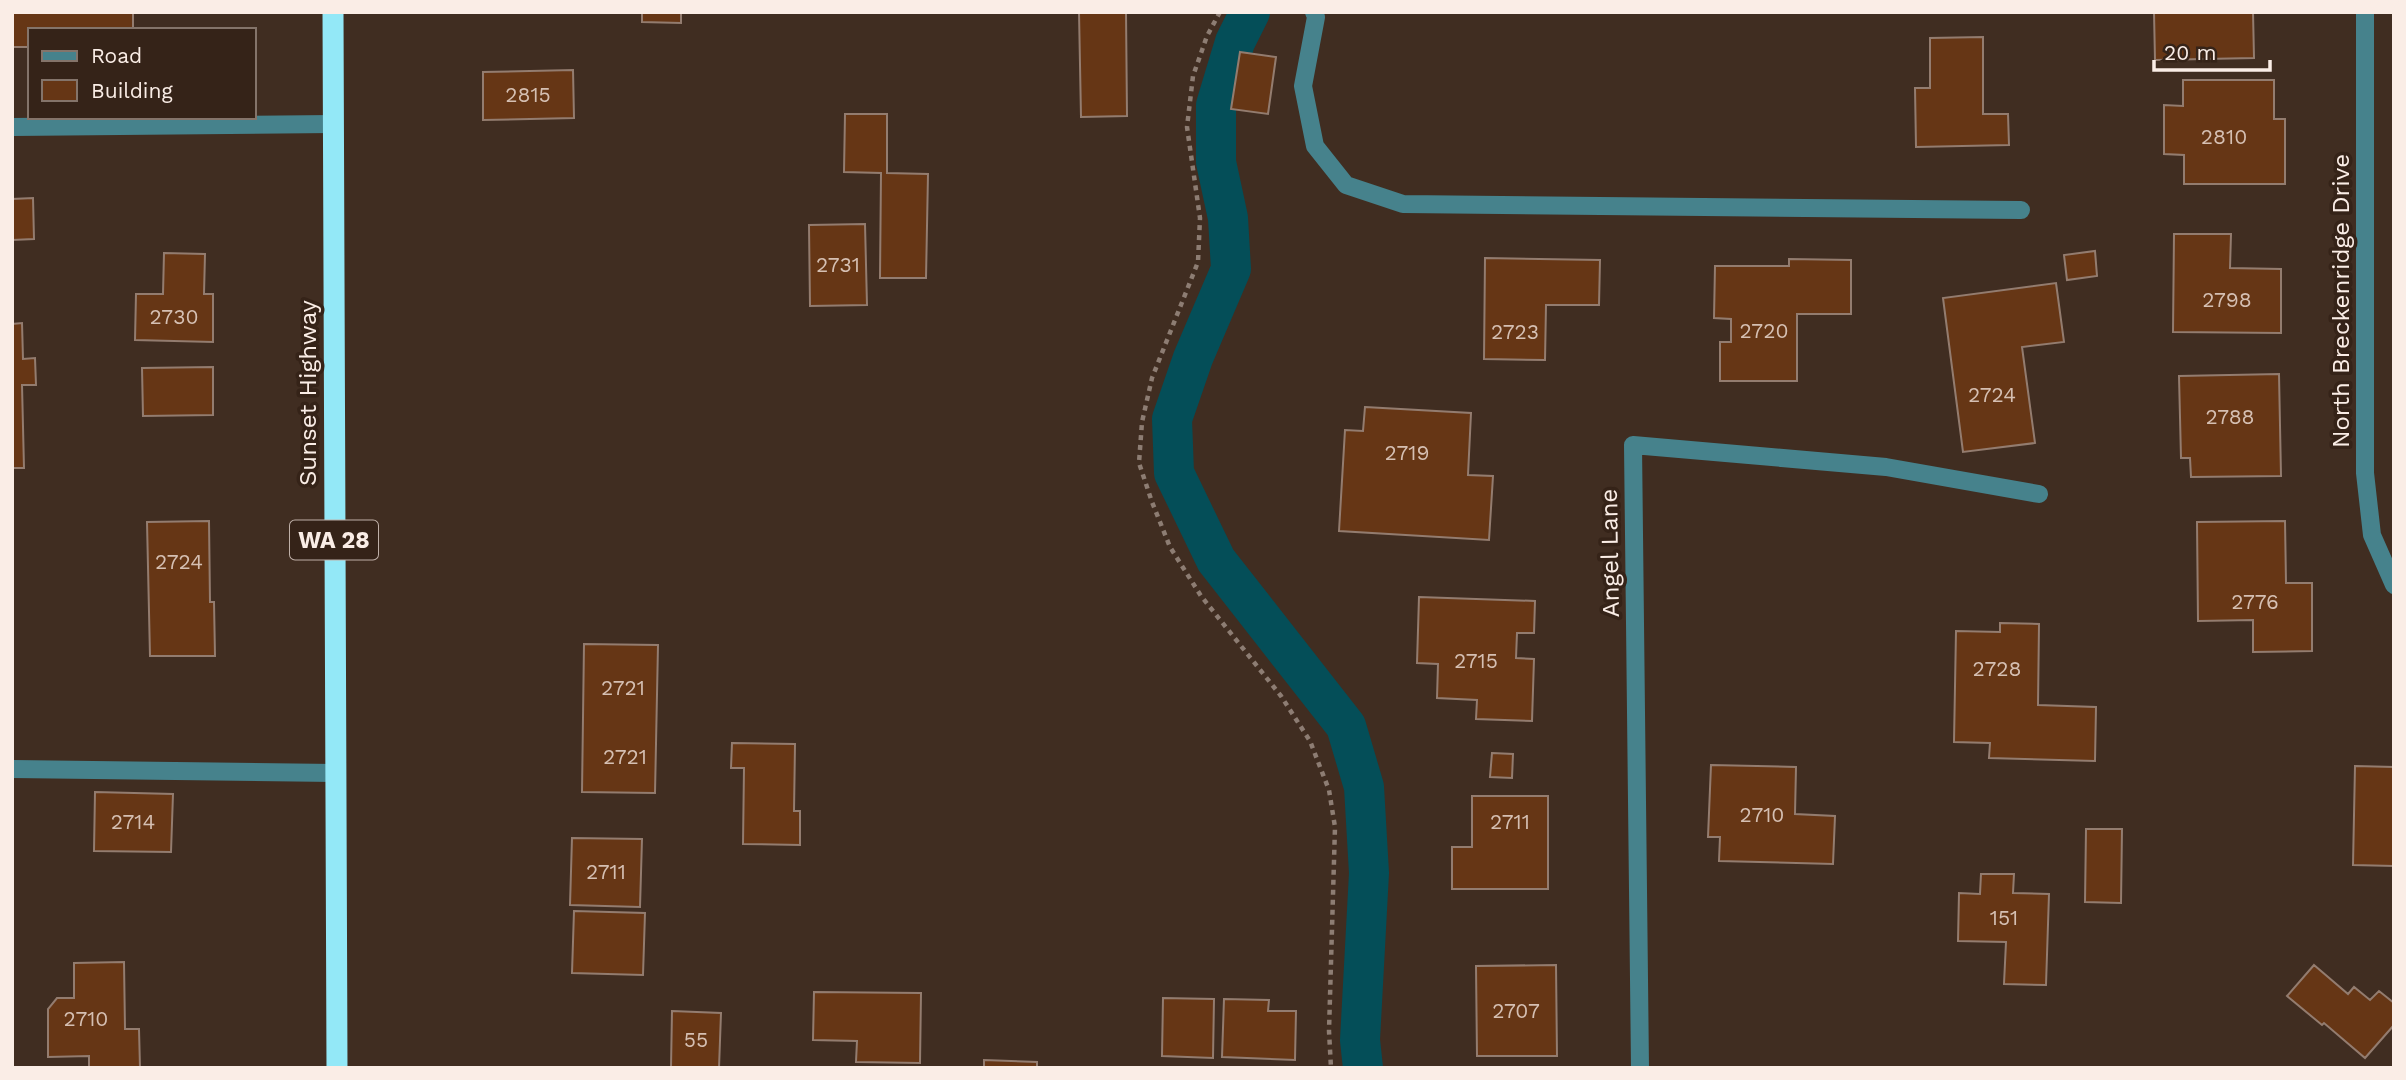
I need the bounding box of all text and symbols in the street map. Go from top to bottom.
legend [28,28,256,119]
scale bar [2154,28,2270,72]
text: 20 m [2164,40,2216,65]
text: Road [91,43,142,68]
text: Building [91,78,173,103]
house number: 2815 [505,82,551,107]
house number: 2810 [2201,124,2247,149]
street label: North Breckenridge Drive [2327,154,2355,448]
house number: 2731 [816,252,860,277]
house number: 2798 [2202,287,2252,312]
street label: Sunset Highway [294,299,322,486]
house number: 2730 [150,304,198,329]
house number: 2720 [1740,318,1788,343]
house number: 2723 [1491,319,1539,344]
house number: 2724 [1968,382,2016,407]
house number: 2788 [2205,404,2255,429]
house number: 2719 [1385,440,1429,465]
street label: Angel Lane [1595,488,1625,618]
road number: WA 28 [290,520,378,560]
house number: 2724 [155,549,203,574]
house number: 2776 [2231,589,2279,614]
house number: 2715 [1454,648,1498,673]
house number: 2728 [1973,656,2021,681]
house number: 2721 [601,675,645,700]
house number: 2721 [603,744,647,769]
house number: 2710 [1740,802,1784,827]
house number: 2714 [111,809,155,834]
house number: 2711 [1490,809,1530,834]
house number: 2711 [586,859,626,884]
house number: 151 [1990,905,2018,930]
house number: 2707 [1492,998,1540,1023]
house number: 2710 [64,1006,108,1031]
house number: 55 [684,1027,708,1052]

